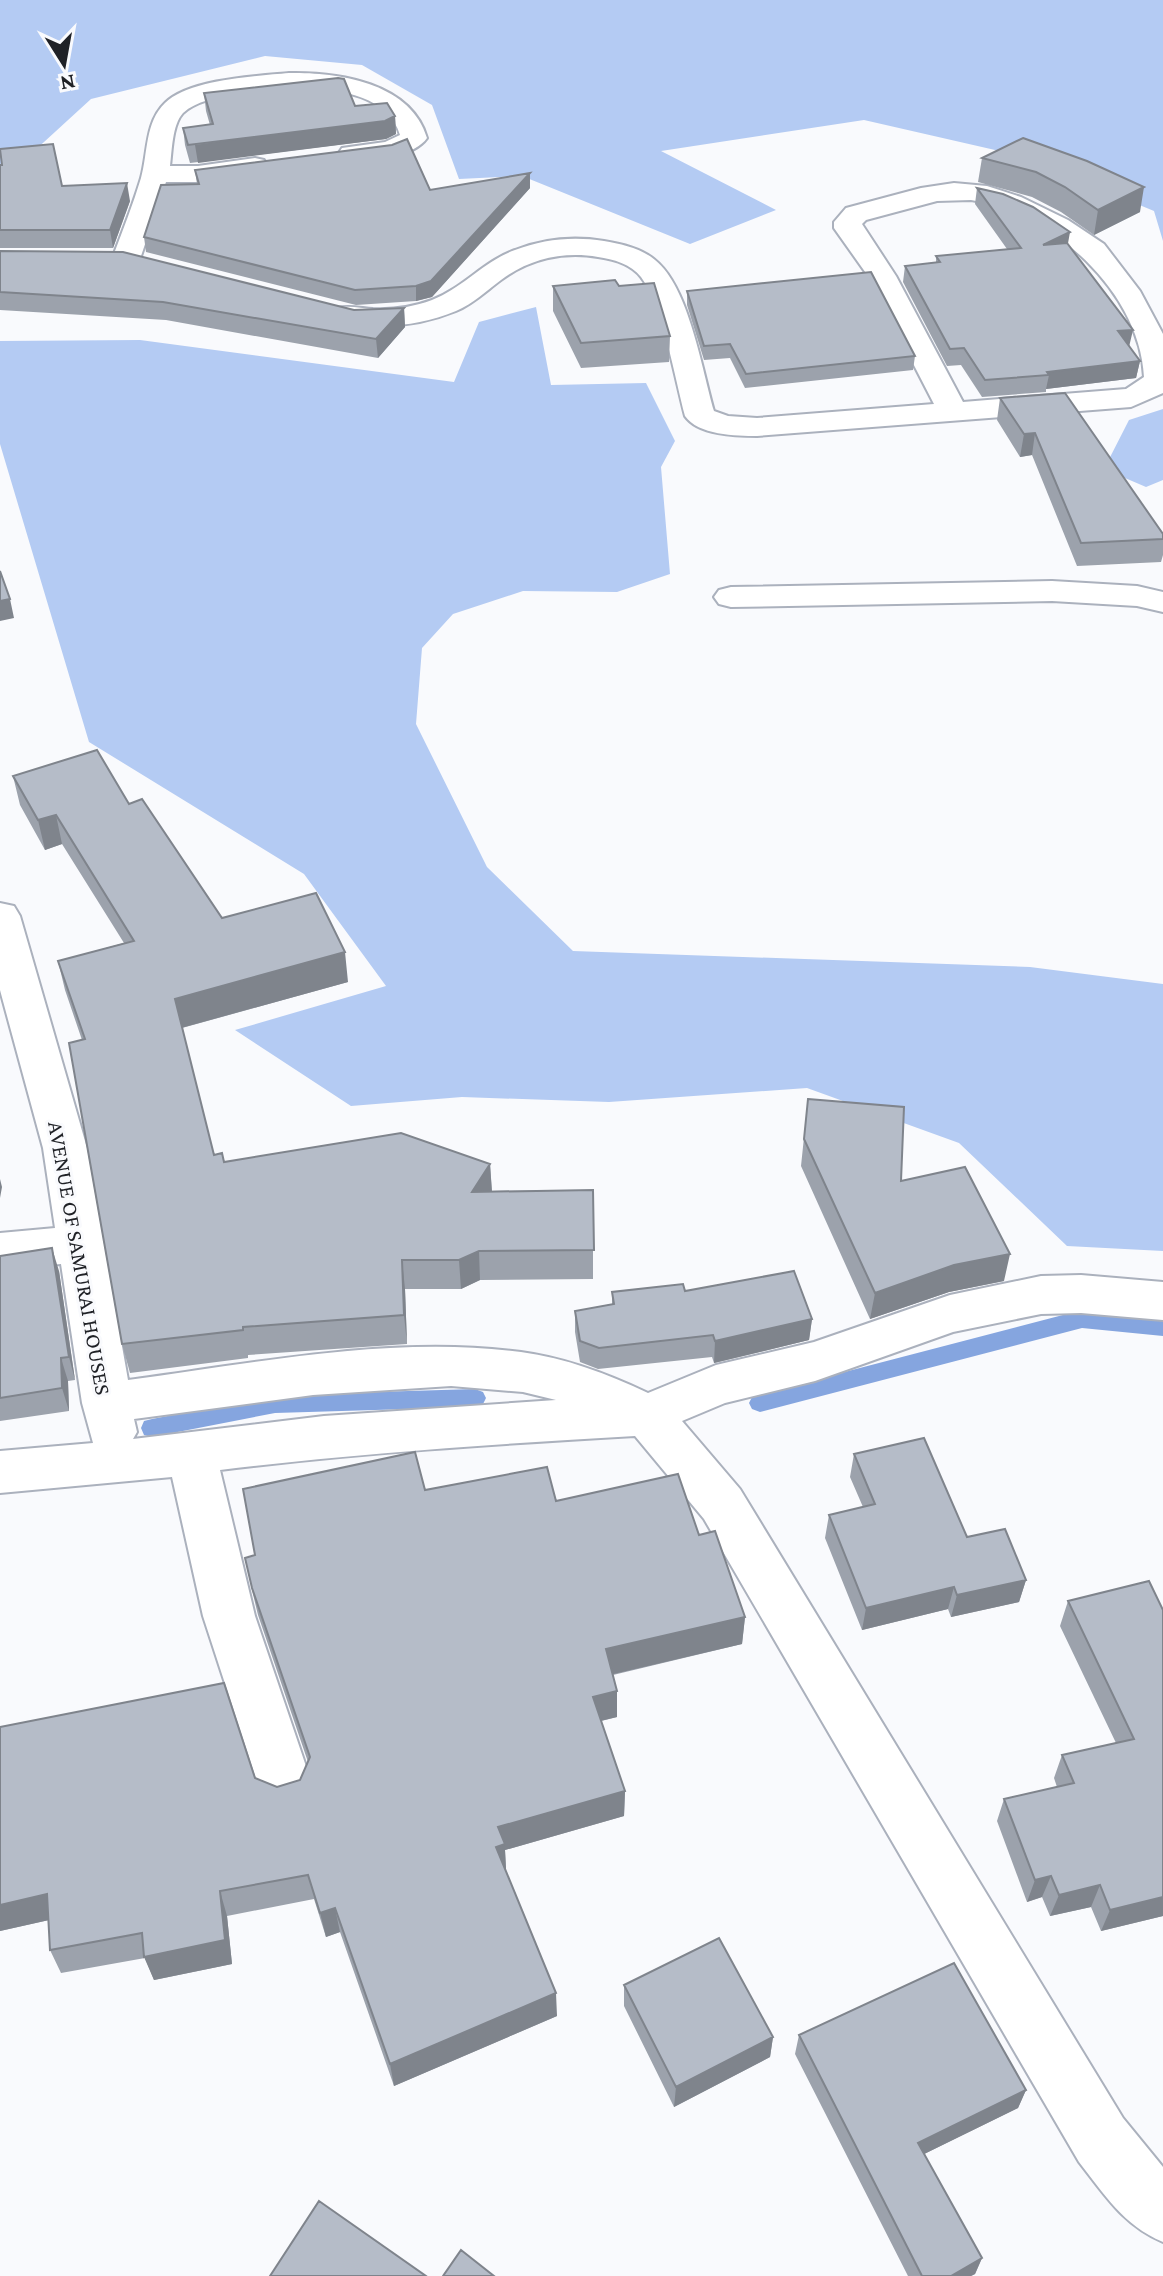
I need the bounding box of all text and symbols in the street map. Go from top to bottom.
north arrow [24,24,104,104]
text: N [58,69,77,97]
street label: AVENUE OF SAMURAI HOUSES [43,1119,116,1397]

